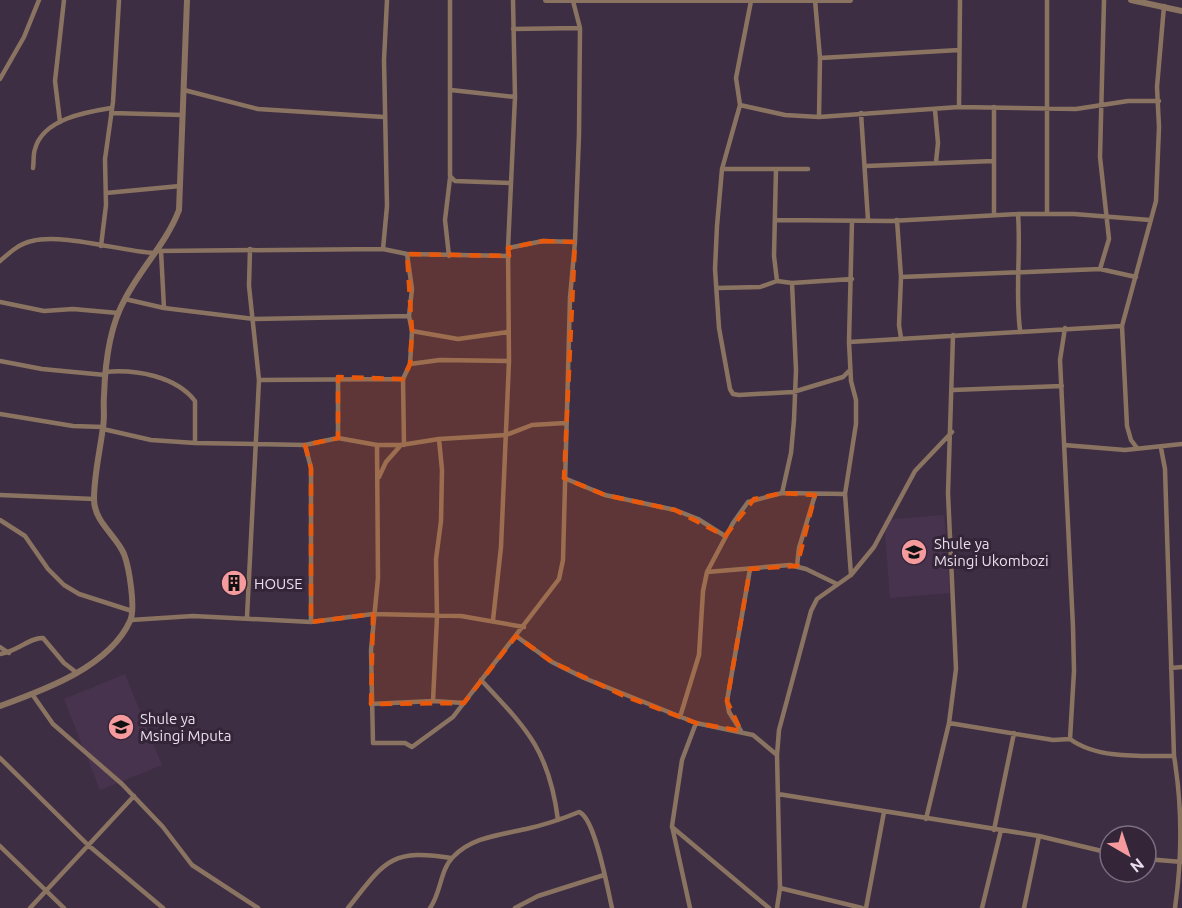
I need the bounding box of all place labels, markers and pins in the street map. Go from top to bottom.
place label: Shule ya Msingi Ukombozi [934,535,1049,569]
school or university icon: Shule ya Msingi Ukombozi [899,537,929,567]
building icon: HOUSE [219,568,249,598]
place label: HOUSE [254,575,303,592]
place label: Shule ya Msingi Mputa [140,710,231,744]
school or university icon: Shule ya Msingi Mputa [106,712,136,742]

